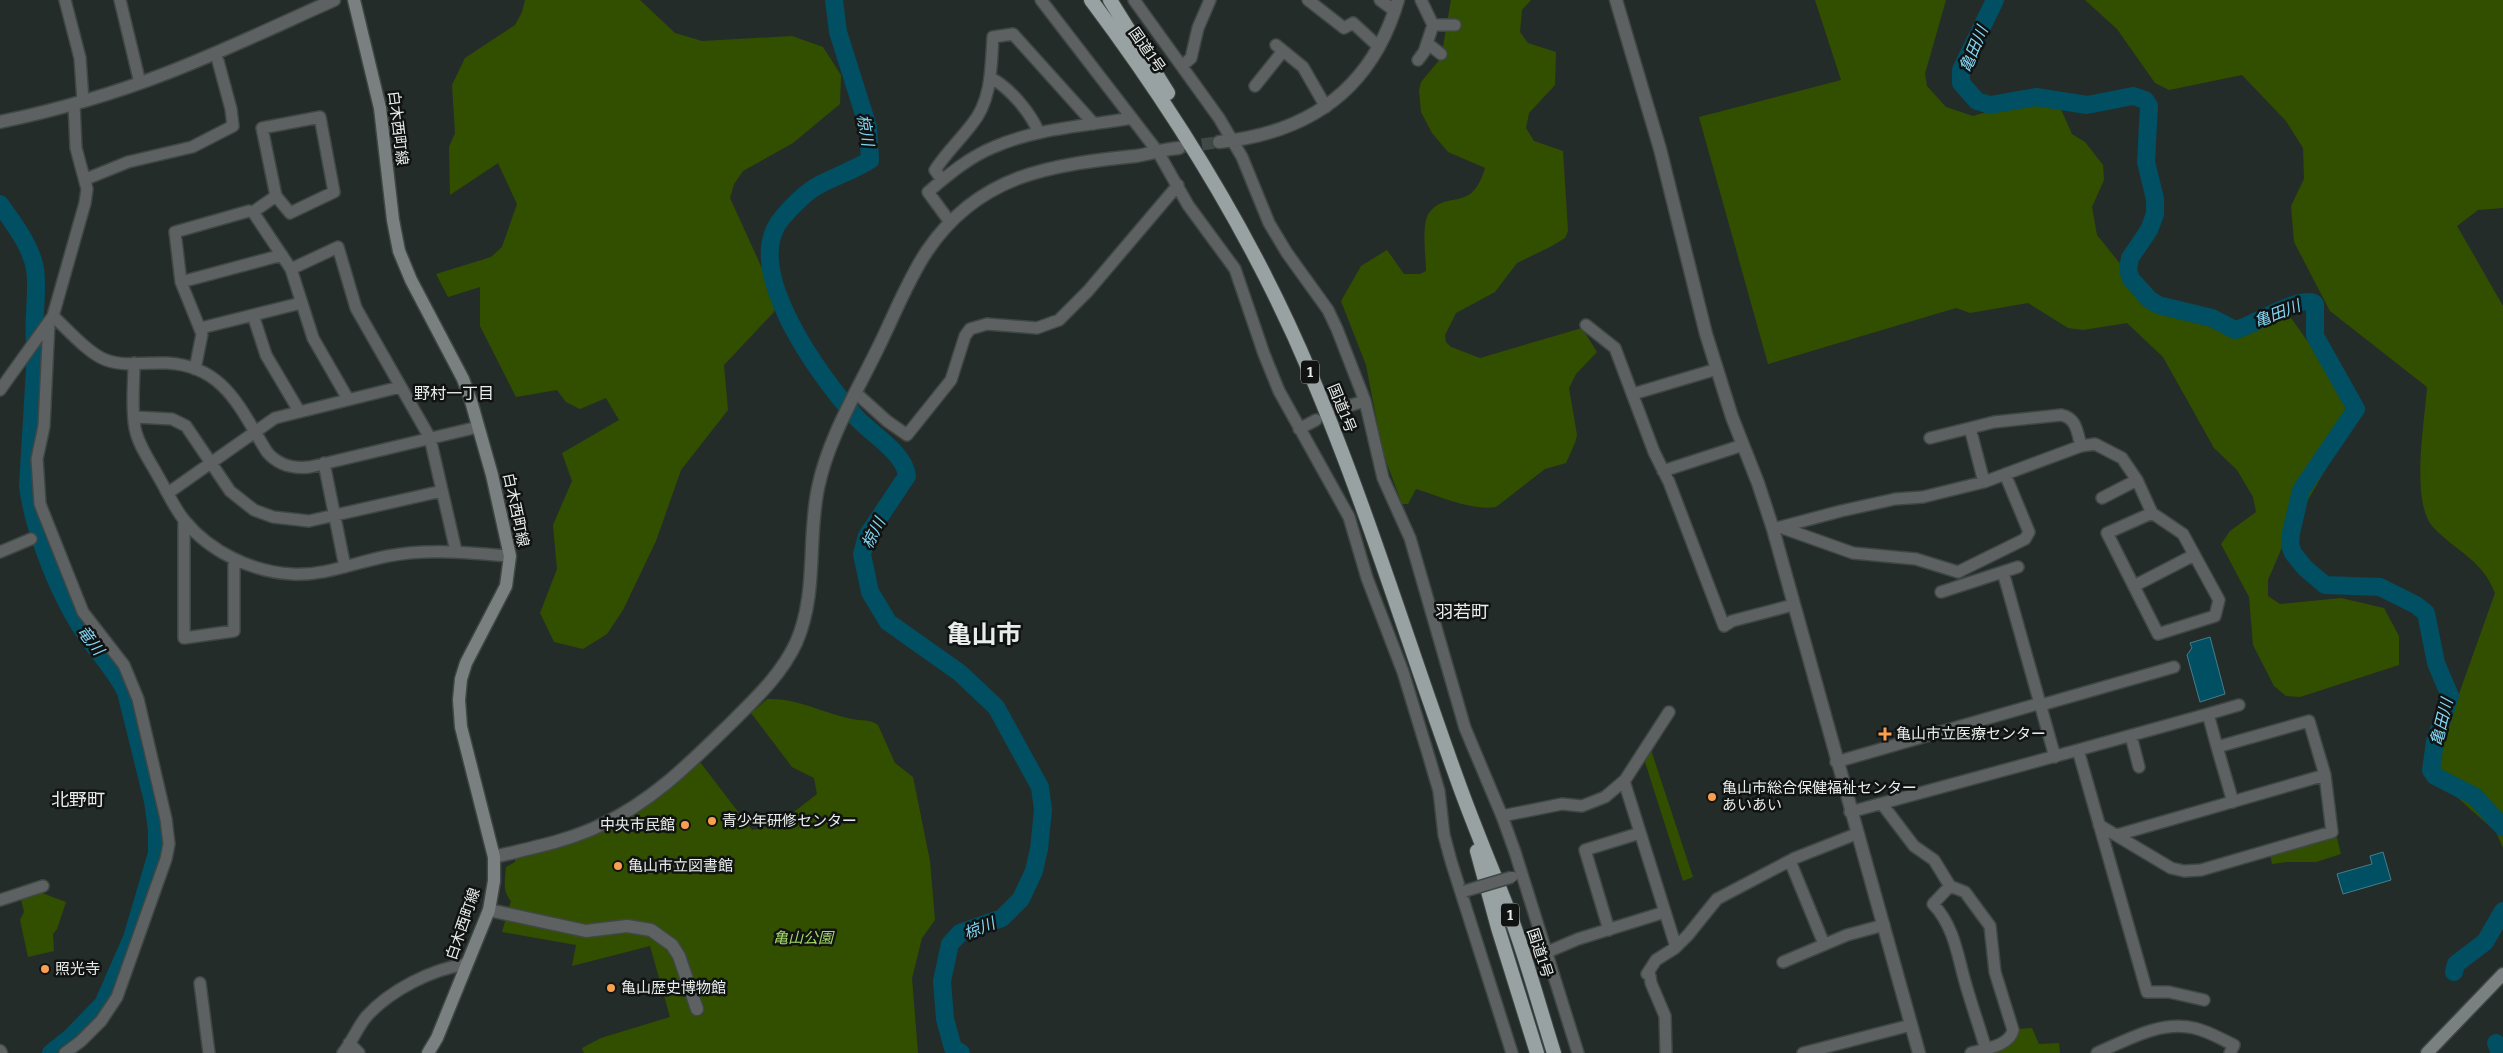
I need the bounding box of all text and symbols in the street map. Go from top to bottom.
water label: 亀田川 [1955,22,1992,75]
street label: 国道1号 [1125,24,1169,76]
street label: 白木西町線 [384,90,412,166]
water label: 椋川 [853,113,878,149]
water label: 亀田川 [2251,295,2305,331]
road number: 1 [1301,361,1319,384]
street label: 国道1号 [1324,381,1360,435]
district label: 野村一丁目 [414,384,494,403]
street label: 白木西町線 [499,471,533,549]
water label: 椋川 [858,513,890,552]
district label: 羽若町 [1435,601,1489,623]
district label: 亀山市 [946,620,1022,650]
water label: 竜川 [73,622,109,660]
water label: 亀田川 [2426,695,2457,748]
place label: 亀山市立医療センター [1896,725,2046,743]
marker: 亀山市立医療センター [1878,727,1892,741]
place label: 亀山市総合保健福祉センター あいあい [1722,779,1917,814]
district label: 北野町 [51,789,105,811]
marker: 亀山市総合保健福祉センター あいあい [1706,791,1718,803]
place label: 青少年研修センター [722,812,857,830]
marker: 青少年研修センター [706,815,718,827]
place label: 中央市民館 [600,816,675,834]
marker: 中央市民館 [679,819,691,831]
place label: 亀山市立図書館 [628,857,733,875]
marker: 亀山市立図書館 [612,860,624,872]
street label: 白木西町線 [442,886,484,962]
road number: 1 [1501,904,1519,926]
water label: 椋川 [961,913,999,943]
street label: 国道1号 [1524,926,1556,980]
park label: 亀山公園 [773,929,835,947]
place label: 照光寺 [55,960,100,978]
marker: 照光寺 [39,963,51,975]
place label: 亀山歴史博物館 [621,979,726,997]
marker: 亀山歴史博物館 [605,982,617,994]

